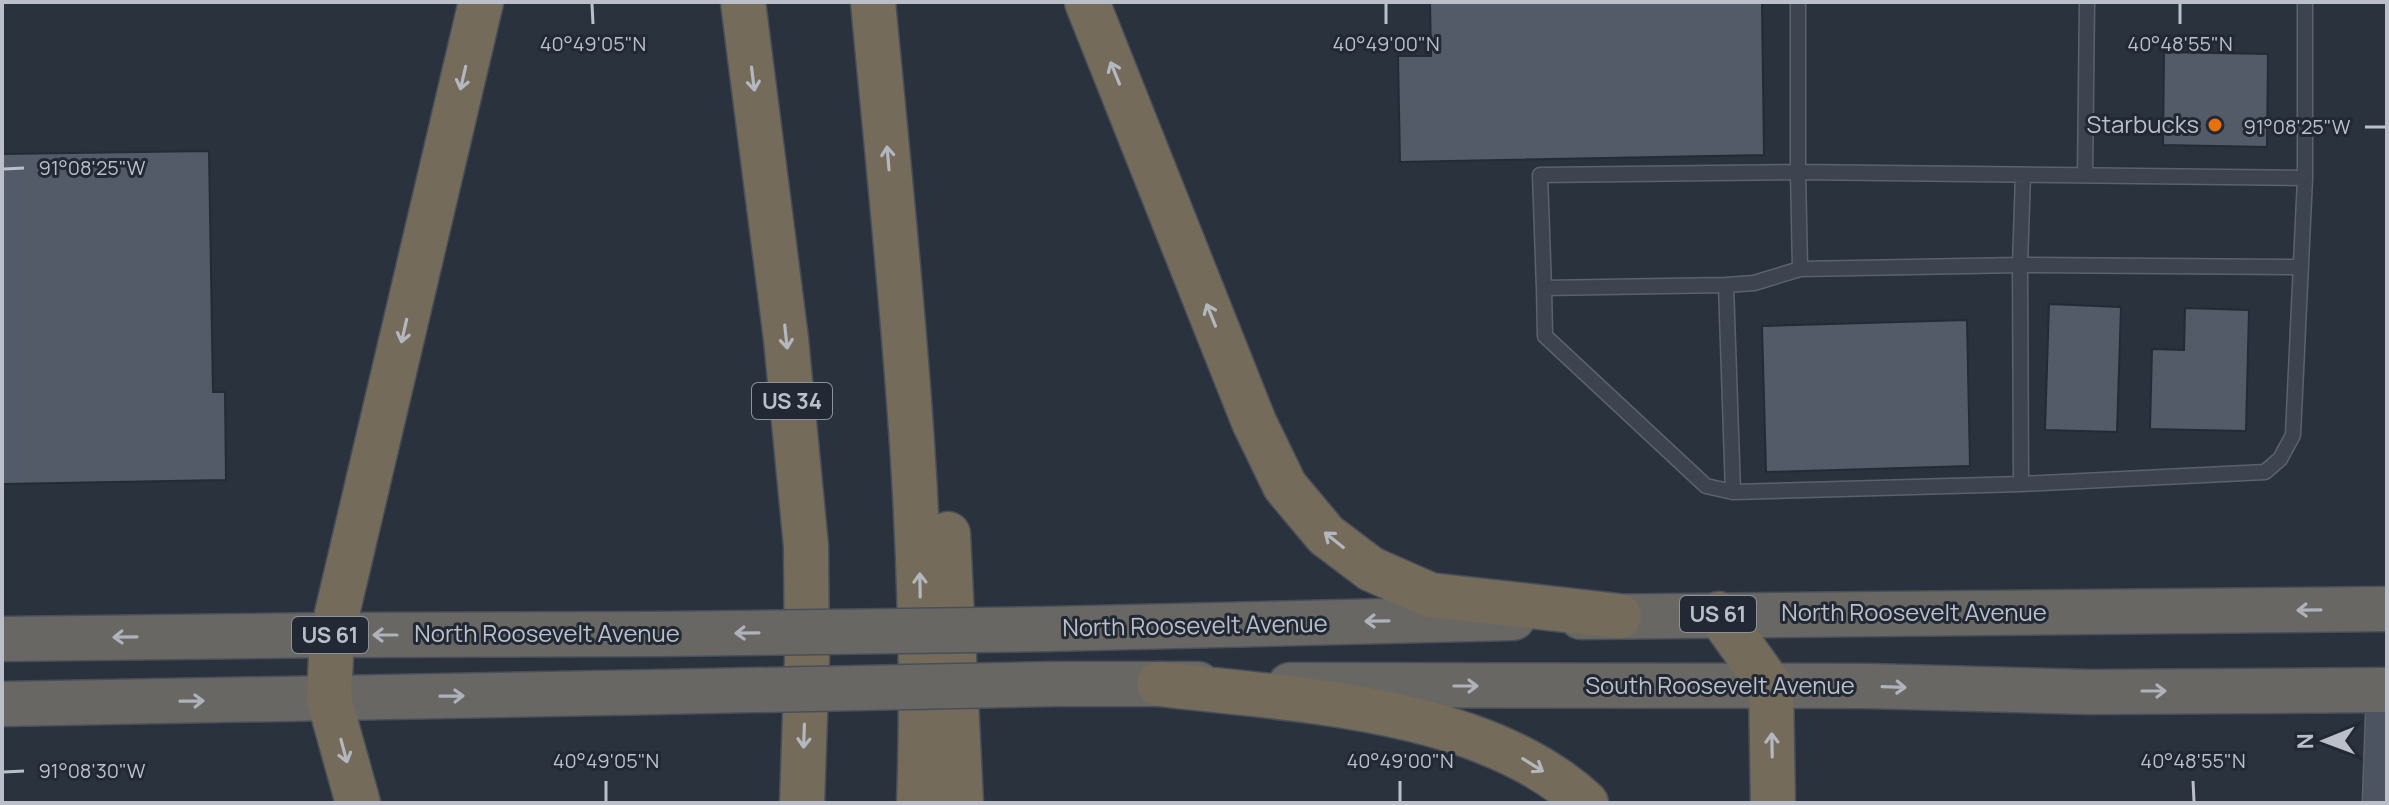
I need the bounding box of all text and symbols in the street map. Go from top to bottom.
text: 40°49'05"N [540,30,646,57]
text: 40°49'00"N [1332,30,1440,57]
text: 40°48'55"N [2127,30,2233,57]
one-way arrow [1107,61,1121,86]
one-way arrow [455,65,470,90]
one-way arrow [745,65,760,92]
place label: Starbucks [2087,107,2199,140]
text: 91°08'25"W [2244,113,2351,140]
marker: Starbucks [2206,116,2224,134]
one-way arrow [880,145,895,172]
text: 91°08'25"W [39,154,146,181]
one-way arrow [1203,303,1218,328]
one-way arrow [396,318,411,343]
one-way arrow [778,323,793,350]
road number: US 34 [752,383,832,419]
one-way arrow [1324,531,1345,549]
one-way arrow [912,572,928,599]
street label: North Roosevelt Avenue [1781,595,2047,628]
road number: US 61 [1680,596,1756,632]
one-way arrow [2296,602,2323,618]
street label: North Roosevelt Avenue [1062,606,1328,643]
one-way arrow [1364,614,1391,629]
street label: North Roosevelt Avenue [414,616,680,649]
road number: US 61 [292,617,368,653]
one-way arrow [734,625,761,641]
one-way arrow [372,627,399,643]
one-way arrow [112,630,139,645]
street label: South Roosevelt Avenue [1585,668,1855,701]
one-way arrow [1452,678,1479,694]
one-way arrow [1880,679,1907,695]
one-way arrow [2140,683,2167,699]
one-way arrow [438,689,465,704]
one-way arrow [178,693,205,709]
north arrow [2285,701,2365,781]
one-way arrow [797,722,812,749]
one-way arrow [1765,732,1780,759]
text: N [2290,733,2320,750]
one-way arrow [337,738,352,764]
text: 40°49'05"N [553,747,659,774]
text: 40°49'00"N [1346,747,1454,774]
text: 40°48'55"N [2140,747,2246,774]
text: 91°08'30"W [38,757,146,784]
one-way arrow [1521,758,1544,774]

